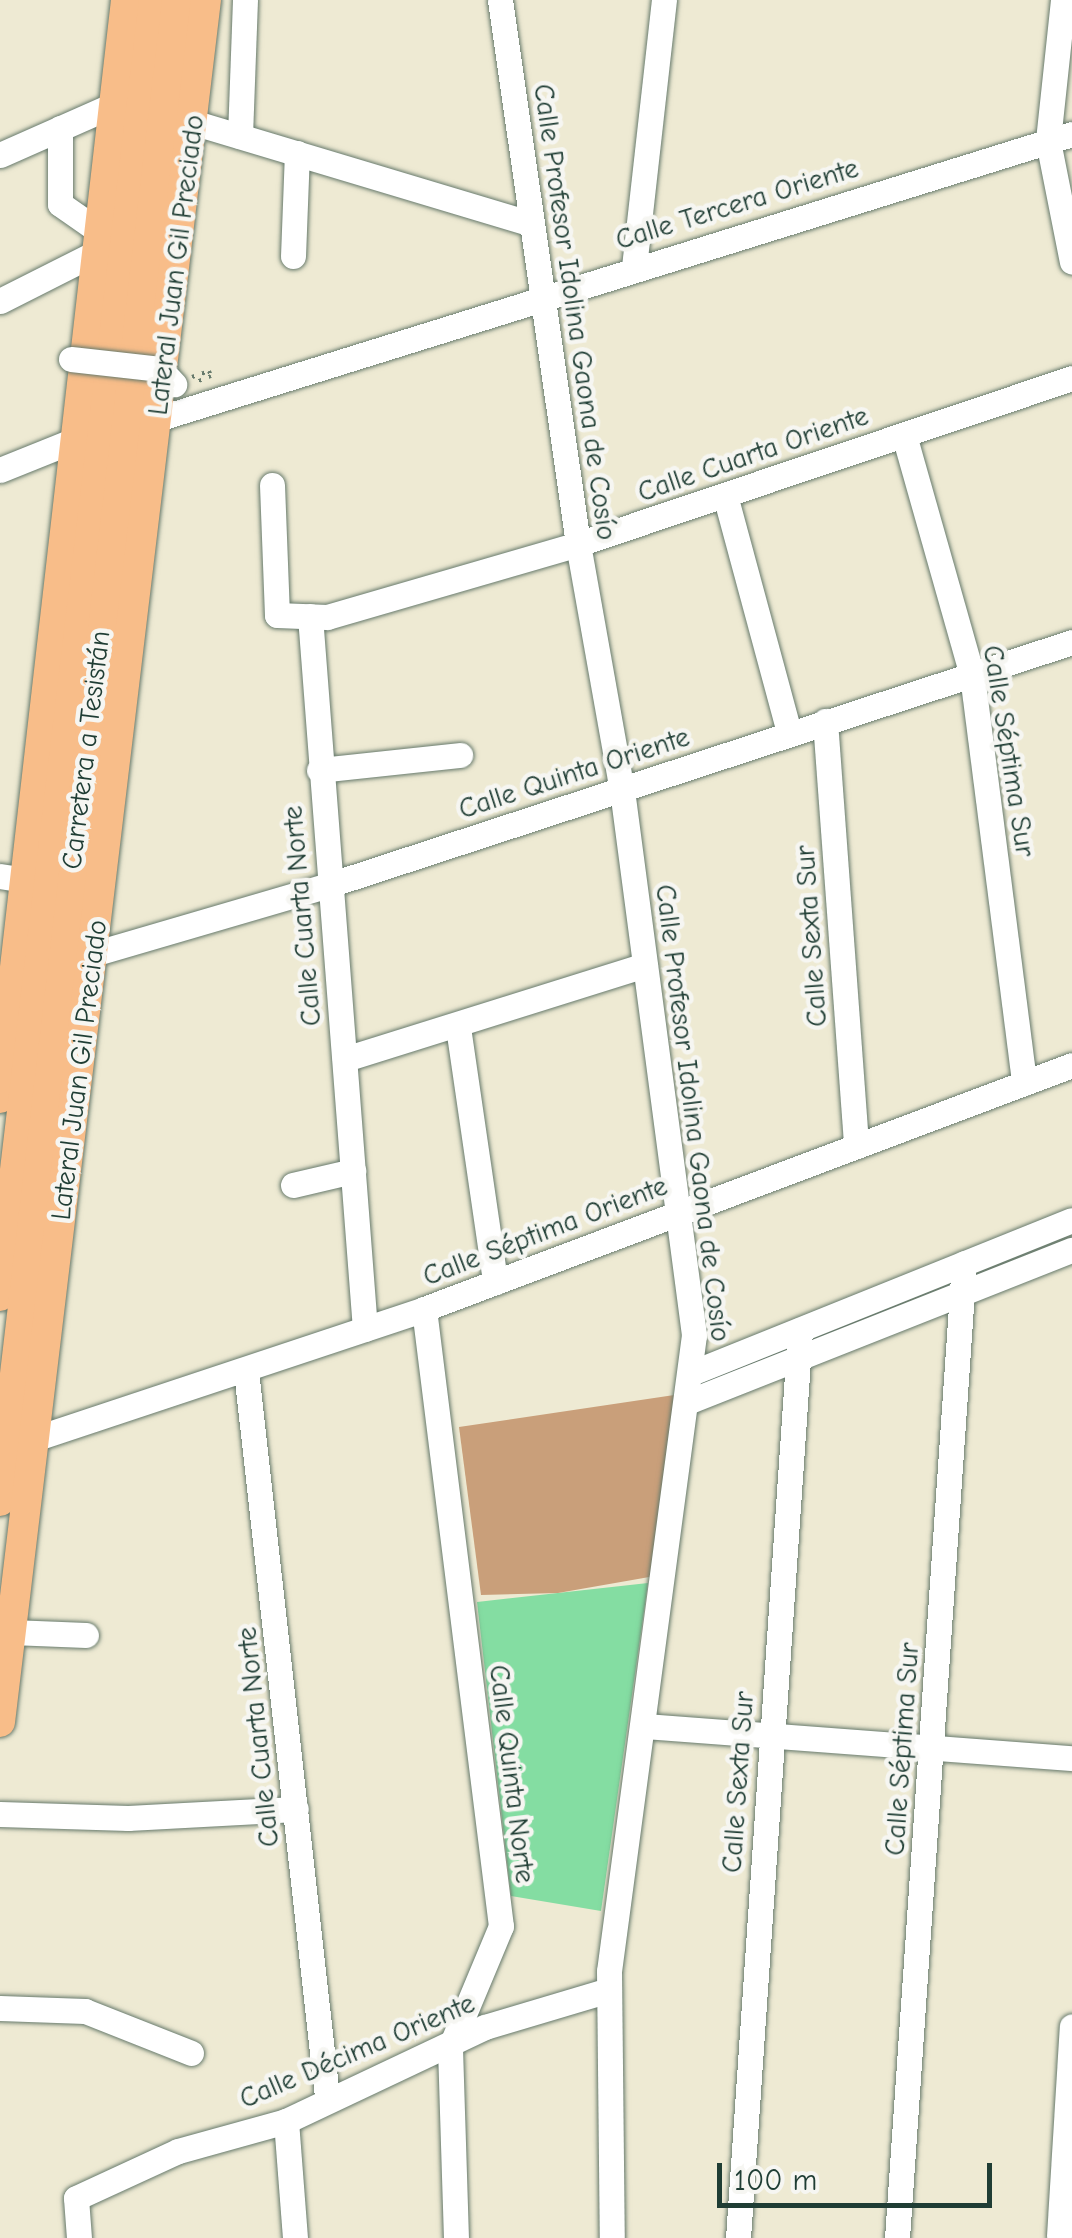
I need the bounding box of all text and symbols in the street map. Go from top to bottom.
street label: Calle Profesor Idolina Gaona de Cosío [526,82,624,542]
street label: Lateral Juan Gil Preciado [141,113,211,417]
street label: Calle Tercera Oriente [612,151,862,257]
street label: Calle Cuarta Oriente [633,399,873,509]
street label: Carretera a Tesistán [55,629,117,871]
street label: Calle Séptima Sur [976,643,1042,859]
street label: Calle Quinta Oriente [454,720,694,826]
street label: Calle Cuarta Norte [276,804,328,1028]
street label: Calle Sexta Sur [788,844,834,1028]
street label: Calle Profesor Idolina Gaona de Cosío [648,882,738,1344]
street label: Lateral Juan Gil Preciado [44,918,114,1222]
street label: Calle Séptima Oriente [418,1169,672,1293]
street label: Calle Cuarta Norte [230,1625,286,1849]
street label: Calle Séptima Sur [878,1641,926,1857]
street label: Calle Quinta Norte [482,1663,542,1885]
street label: Calle Sexta Sur [715,1690,761,1874]
street label: Calle Décima Oriente [234,1986,480,2116]
scale bar [722,2143,997,2205]
text: 100 m [734,2163,817,2198]

